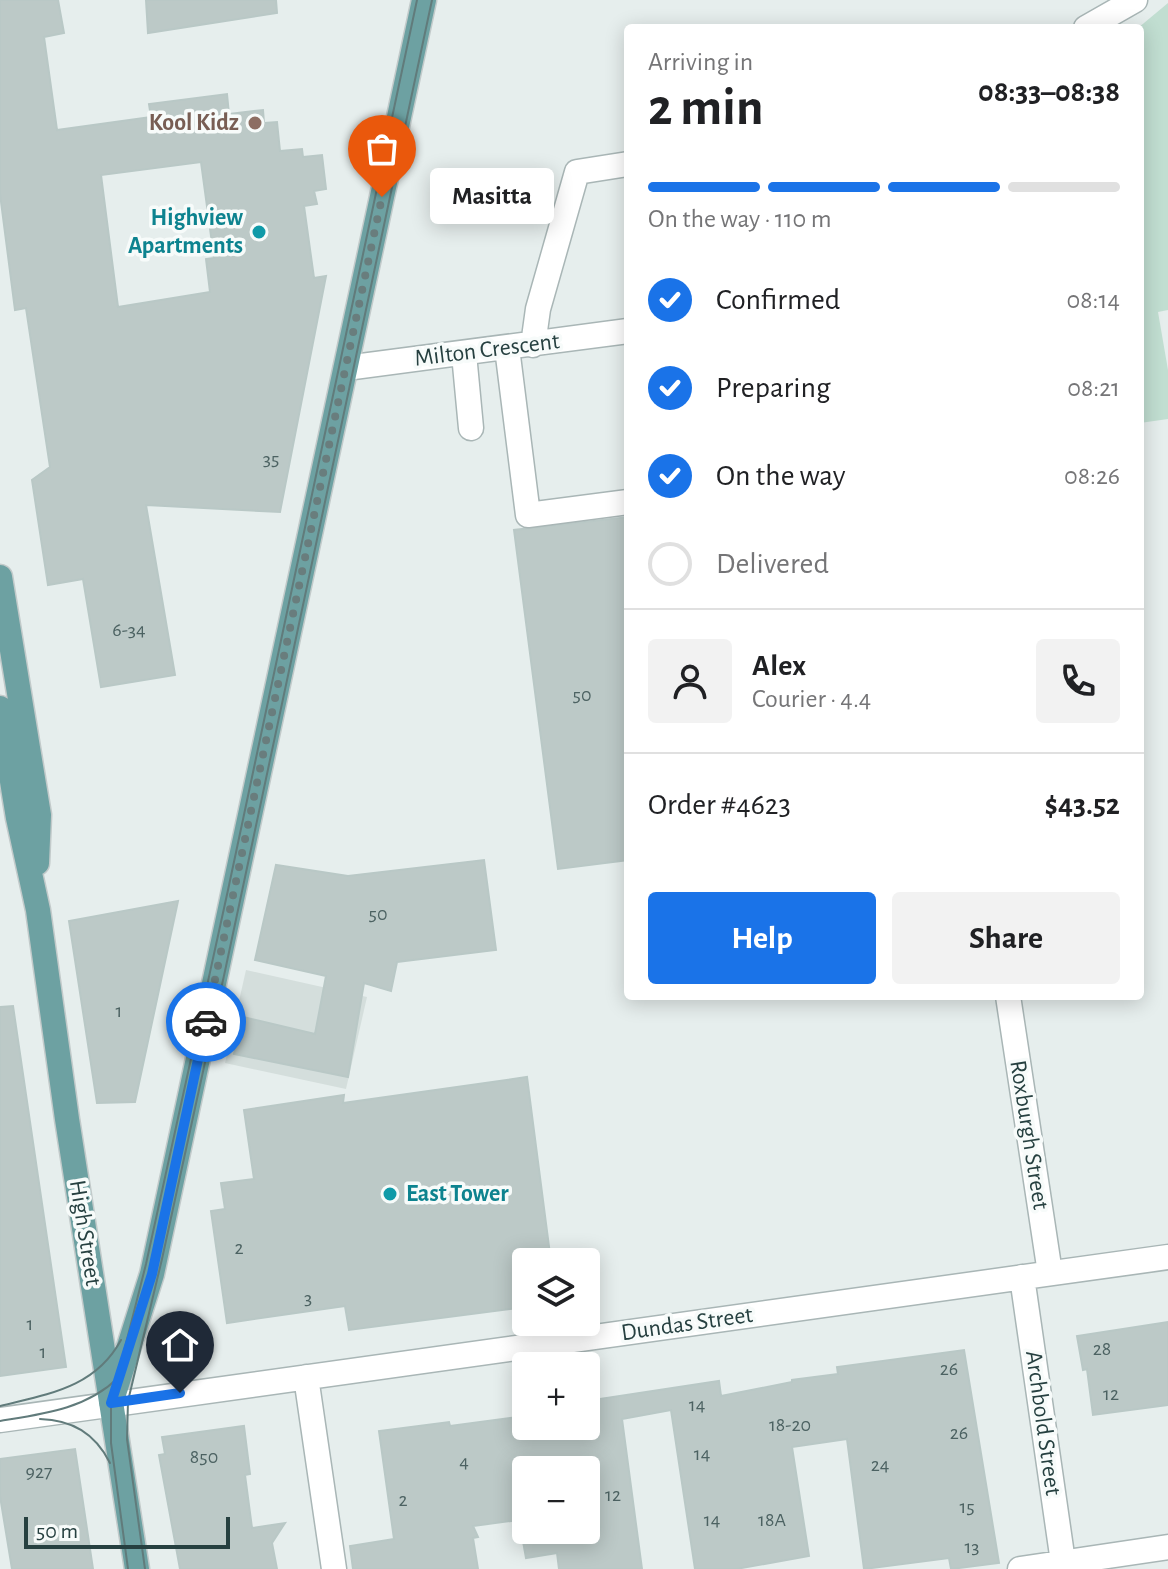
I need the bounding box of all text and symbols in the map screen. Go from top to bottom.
text: Arriving in [648,49,753,75]
text: 08:33–08:38 [978,77,1120,107]
text: 2 min [648,82,763,134]
place label: Kool Kidz [149,111,239,135]
marker: Kool Kidz [246,114,264,132]
pin [348,115,416,197]
icon: bag [360,127,404,171]
callout: Masitta [430,169,554,225]
text: Masitta [452,183,532,209]
place label: Highview Apartments [128,206,243,258]
text: On the way · 110 m [648,206,831,232]
marker: Highview Apartments [250,223,268,241]
icon: check [648,278,692,322]
text: Confirmed [716,285,840,315]
text: 08:14 [1067,287,1120,313]
street label: Milton Crescent [413,329,561,371]
icon: check [648,366,692,410]
text: Preparing [716,373,831,403]
text: 08:21 [1067,375,1120,401]
house number: 35 [263,449,279,469]
icon: check [648,454,692,498]
text: On the way [716,461,845,491]
text: 08:26 [1064,463,1120,489]
text: Delivered [716,549,829,579]
house number: 6-34 [112,620,146,640]
button: person [648,639,732,723]
button: phone [1036,639,1120,723]
text: Alex [752,651,806,681]
house number: 50 [573,685,591,705]
text: Courier · 4.4 [752,686,871,712]
text: Order #4623 [648,790,791,820]
text: $43.52 [1045,790,1120,820]
button: Help [648,892,876,984]
button: Share [892,892,1120,984]
house number: 50 [369,904,387,924]
courier [166,982,246,1062]
icon: car [184,1000,228,1044]
house number: 1 [116,1001,122,1021]
street label: Roxburgh Street [1005,1059,1053,1212]
street label: High Street [65,1178,105,1288]
place label: East Tower [406,1182,509,1206]
marker: East Tower [381,1185,399,1203]
house number: 2 [234,1238,244,1258]
map controls [512,1248,600,1544]
button: layers [512,1248,600,1336]
house number: 3 [304,1288,312,1308]
street label: Dundas Street [620,1303,755,1345]
pin [146,1311,214,1393]
house number: 1 [27,1314,33,1334]
icon: home [158,1323,202,1367]
house number: 28 [1093,1339,1111,1359]
house number: 1 [40,1342,46,1362]
street label: Archbold Street [1021,1349,1065,1497]
button: + [512,1352,600,1440]
house number: 26 [940,1359,958,1379]
house number: 12 [1103,1384,1119,1404]
house number: 14 [689,1395,705,1415]
house number: 18-20 [769,1415,811,1435]
house number: 26 [950,1423,968,1443]
house number: 14 [694,1444,710,1464]
house number: 850 [190,1447,218,1467]
house number: 4 [459,1452,469,1472]
house number: 24 [871,1455,889,1475]
button: − [512,1456,600,1544]
house number: 927 [26,1462,52,1482]
house number: 12 [605,1485,621,1505]
house number: 2 [398,1490,408,1510]
house number: 15 [959,1497,975,1517]
house number: 14 [704,1510,720,1530]
house number: 18A [758,1510,786,1530]
scale bar [24,1513,230,1549]
text: 50 m [36,1520,78,1542]
house number: 13 [964,1537,980,1557]

